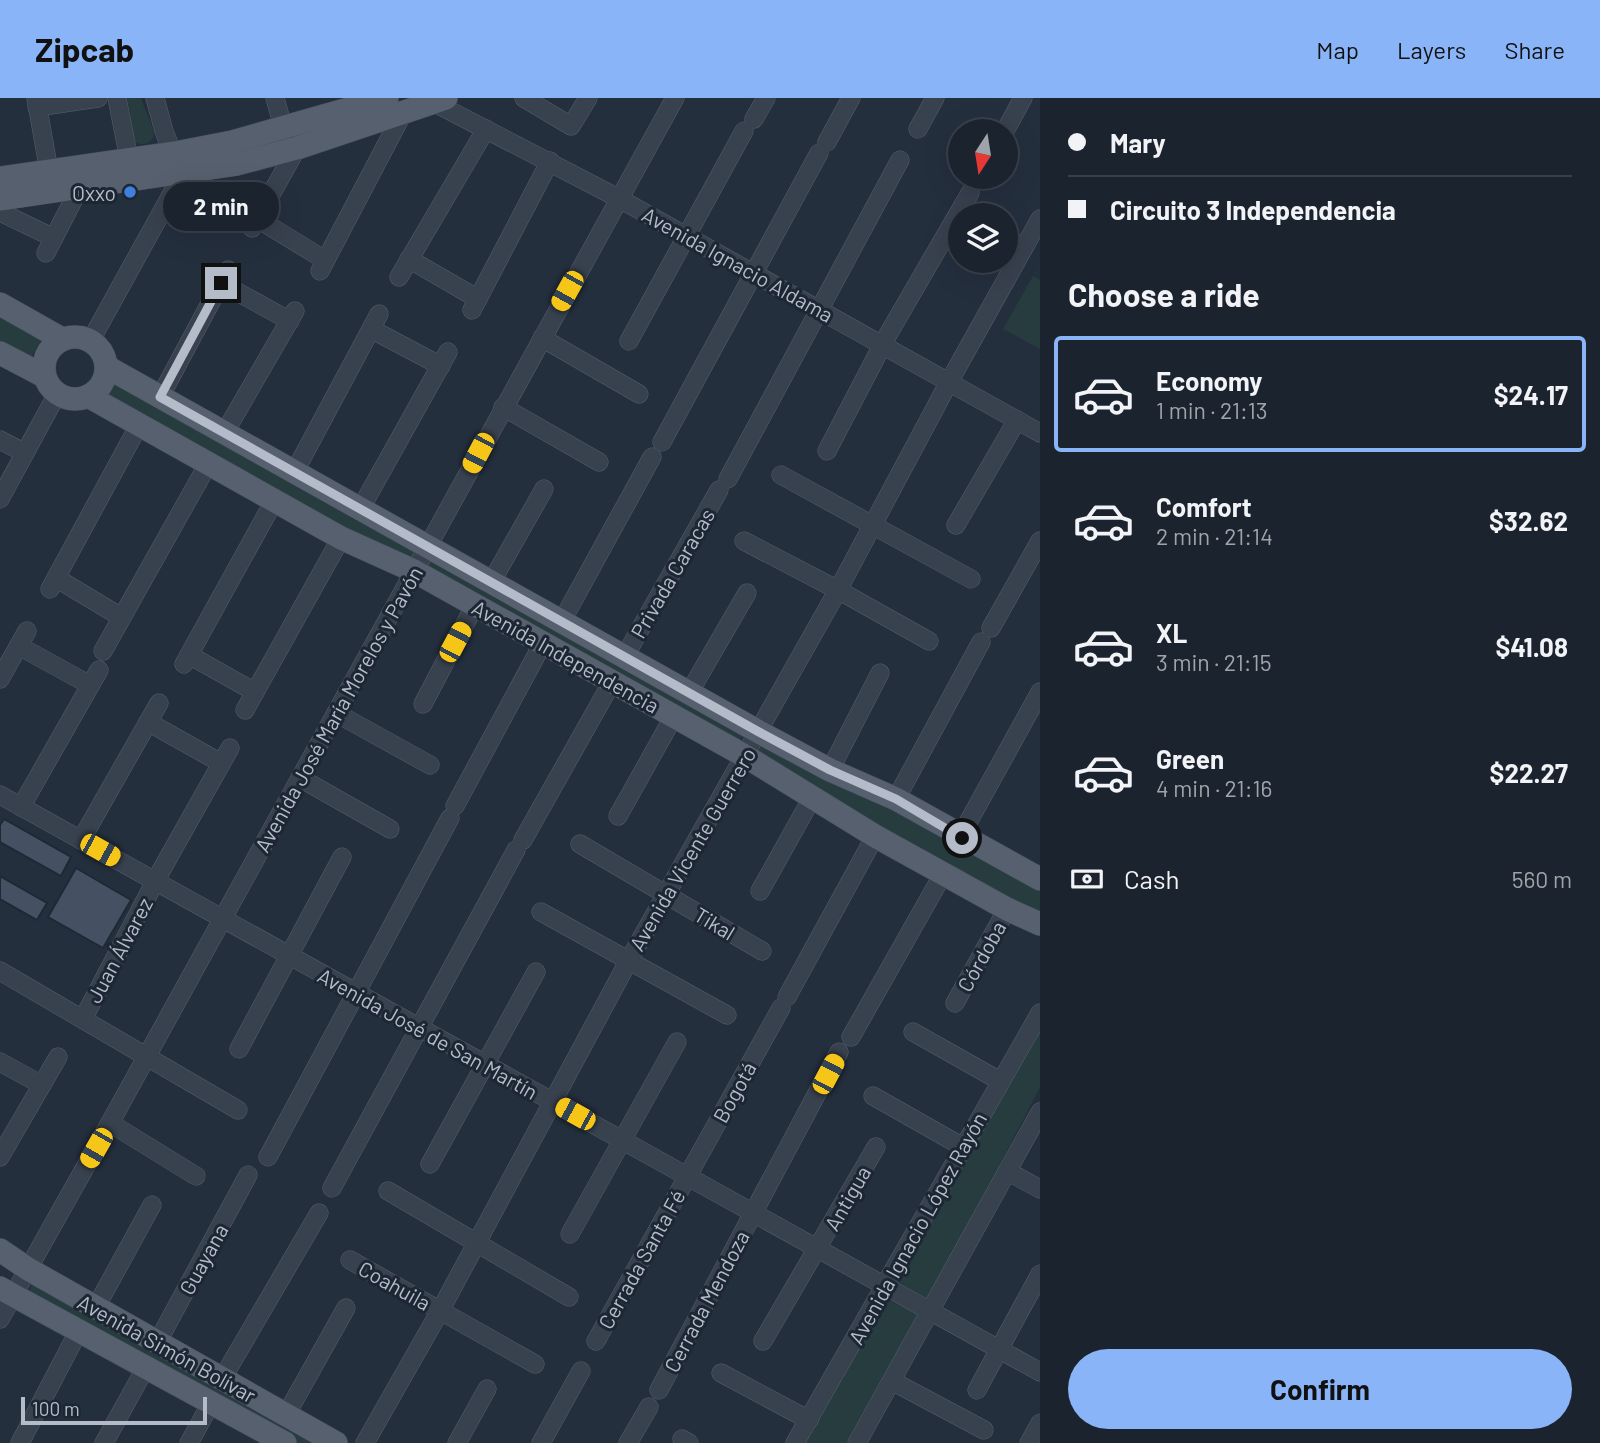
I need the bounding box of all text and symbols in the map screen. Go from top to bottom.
text: Zipcab [35,29,134,69]
text: Map [1316,35,1359,64]
text: Layers [1397,35,1466,64]
text: Share [1504,35,1565,64]
north arrow [948,119,1018,189]
map controls [948,119,1018,273]
text: Mary [1110,127,1166,158]
place label: Oxxo [72,180,116,205]
callout: 2 min [163,181,279,230]
marker: Oxxo [122,184,138,200]
text: 2 min [193,192,249,220]
text: Circuito 3 Independencia [1110,194,1396,225]
street label: Avenida Ignacio Aldama [638,201,838,327]
button: layers [948,203,1018,273]
route end [205,267,237,299]
car [548,268,587,314]
text: Choose a ride [1068,275,1260,313]
icon: car [1072,363,1135,426]
text: Economy [1156,365,1262,396]
text: $24.17 [1494,379,1568,410]
text: 1 min · 21:13 [1156,396,1268,424]
car [459,430,498,476]
icon: car [1072,489,1135,552]
text: Comfort [1156,491,1252,522]
street label: Privada Caracas [625,504,719,642]
text: $32.62 [1489,505,1568,536]
text: 2 min · 21:14 [1156,522,1273,550]
street label: Avenida José María Morelos y Pavón [249,562,427,856]
street label: Avenida Independencia [468,594,664,718]
icon: car [1072,615,1135,678]
text: XL [1156,617,1187,648]
car [436,619,475,665]
text: $41.08 [1495,631,1568,662]
text: 3 min · 21:15 [1156,648,1271,676]
icon: car [1072,741,1135,804]
street label: Avenida Vicente Guerrero [624,743,760,955]
text: Green [1156,743,1224,774]
text: $22.27 [1490,757,1568,788]
text: 4 min · 21:16 [1156,774,1272,802]
route start [946,822,978,854]
car [77,831,124,869]
icon: cash [1068,860,1106,898]
text: Cash [1124,863,1179,894]
text: 560 m [1512,865,1572,893]
street label: Juan Álvarez [81,893,157,1007]
street label: Tikal [690,901,740,945]
street label: Córdoba [951,916,1011,996]
street label: Avenida José de San Martín [314,962,542,1104]
car [809,1051,848,1097]
street label: Bogotá [707,1057,761,1127]
car [552,1095,599,1133]
street label: Avenida Ignacio López Rayón [843,1108,991,1348]
car [77,1125,116,1171]
street label: Antigua [819,1161,875,1235]
street label: Cerrada Santa Fé [592,1185,690,1333]
street label: Guayana [173,1219,233,1299]
street label: Cerrada Mendoza [658,1226,754,1376]
street label: Coahuila [355,1255,435,1315]
street label: Avenida Simón Bolívar [74,1289,261,1408]
button: Confirm [1068,1349,1572,1429]
scale bar [21,1394,206,1426]
text: 100 m [32,1397,80,1420]

